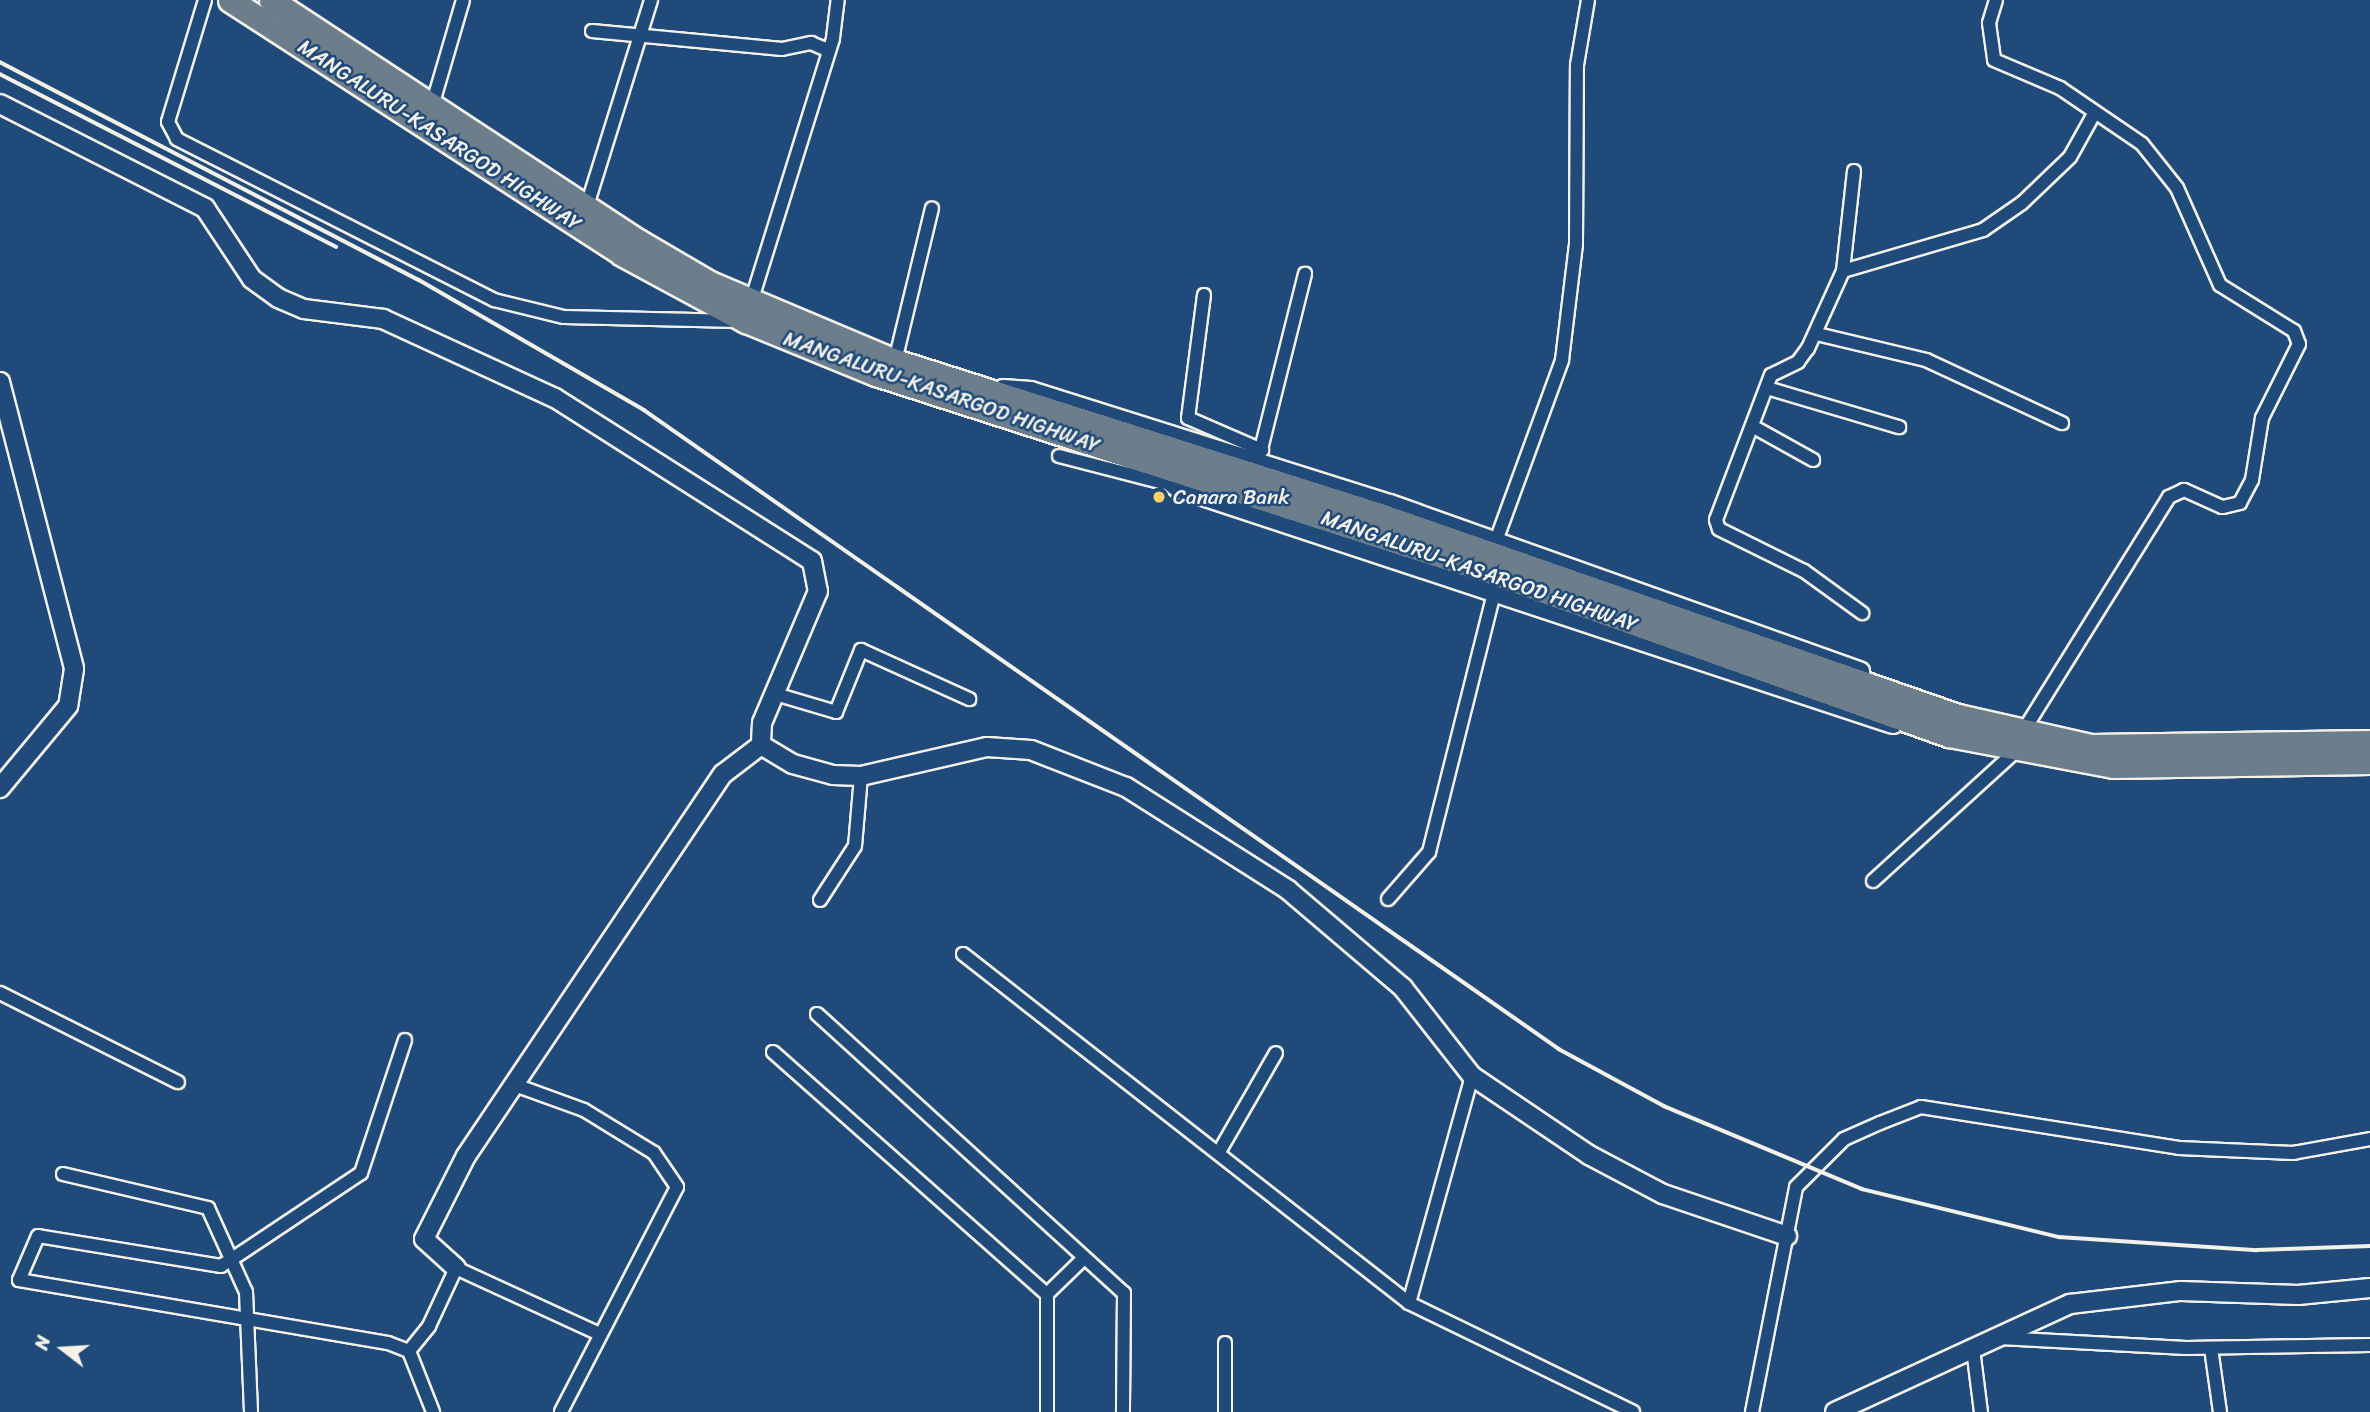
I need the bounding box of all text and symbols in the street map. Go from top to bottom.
street label: MANGALURU-KASARGOD HIGHWAY [293,34,587,236]
street label: MANGALURU-KASARGOD HIGHWAY [780,326,1104,458]
place label: Canara Bank [1173,484,1289,510]
marker: Canara Bank [1151,489,1167,505]
street label: MANGALURU-KASARGOD HIGHWAY [1318,505,1642,637]
north arrow [28,1314,98,1384]
text: N [25,1332,60,1354]

